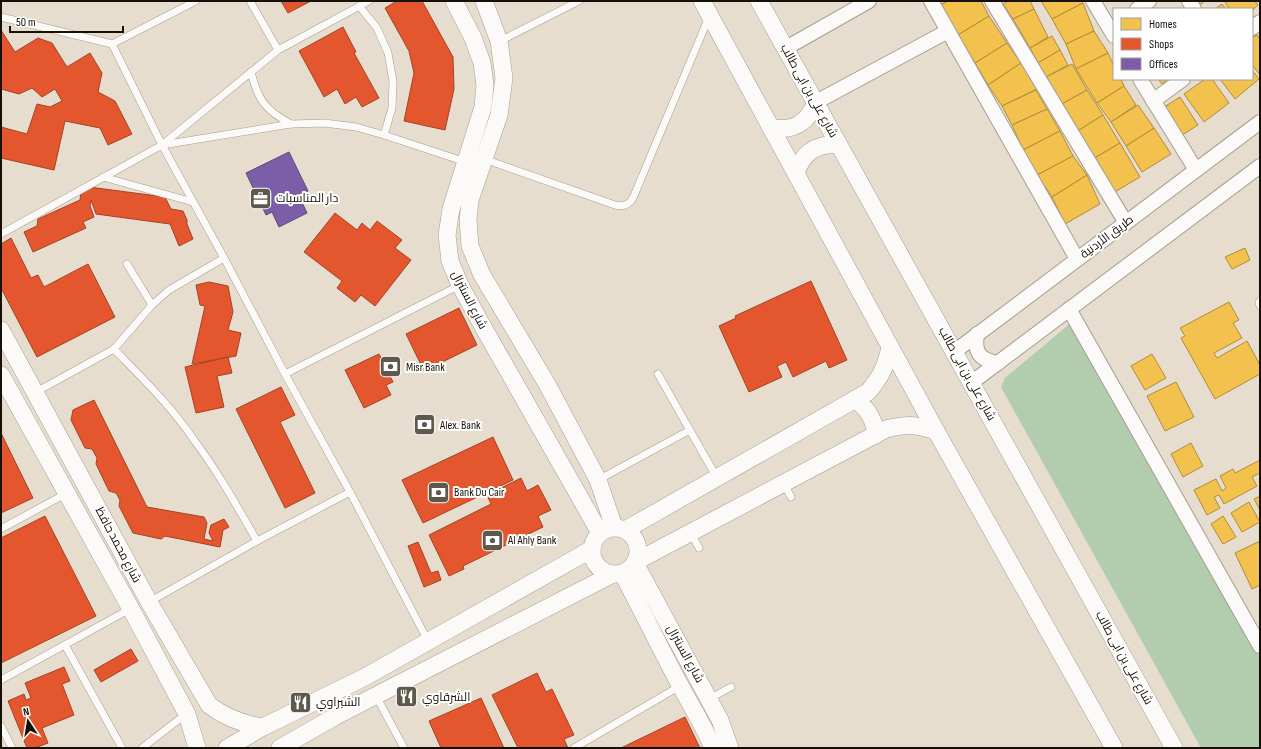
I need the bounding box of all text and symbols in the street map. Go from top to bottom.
scale bar [10,8,123,34]
legend [1113,8,1253,80]
text: 50 m [16,15,36,30]
text: Homes [1149,17,1177,32]
text: Shops [1149,37,1174,52]
street label: شارع على بن ابى طالب [777,42,841,141]
text: Offices [1149,57,1178,72]
office icon: دار المناسبات [247,185,273,211]
place label: دار المناسبات [276,191,338,206]
street label: طريق الأردنية [1077,212,1137,262]
street label: شارع السنترال [448,268,490,332]
street label: شارع على بن ابى طالب [935,325,999,424]
bank icon: Misr Bank [378,354,404,380]
place label: Misr Bank [406,360,445,375]
bank icon: Alex. Bank [411,412,437,438]
place label: Alex. Bank [439,418,481,433]
bank icon: Bank Du Cair [426,479,452,505]
place label: Bank Du Cair [454,485,505,500]
street label: شارع محمد حافظ [92,505,144,585]
bank icon: Al Ahly Bank [480,527,506,553]
place label: Al Ahly Bank [507,533,557,548]
street label: شارع على بن ابى طالب [1092,609,1156,708]
street label: شارع السنترال [663,622,707,686]
restaurant icon: الشرقاوي [393,684,419,710]
restaurant icon: الشبراوي [288,689,314,715]
place label: الشرقاوي [422,690,470,707]
place label: الشبراوي [316,695,361,712]
north arrow [8,701,48,741]
text: N [22,705,30,719]

